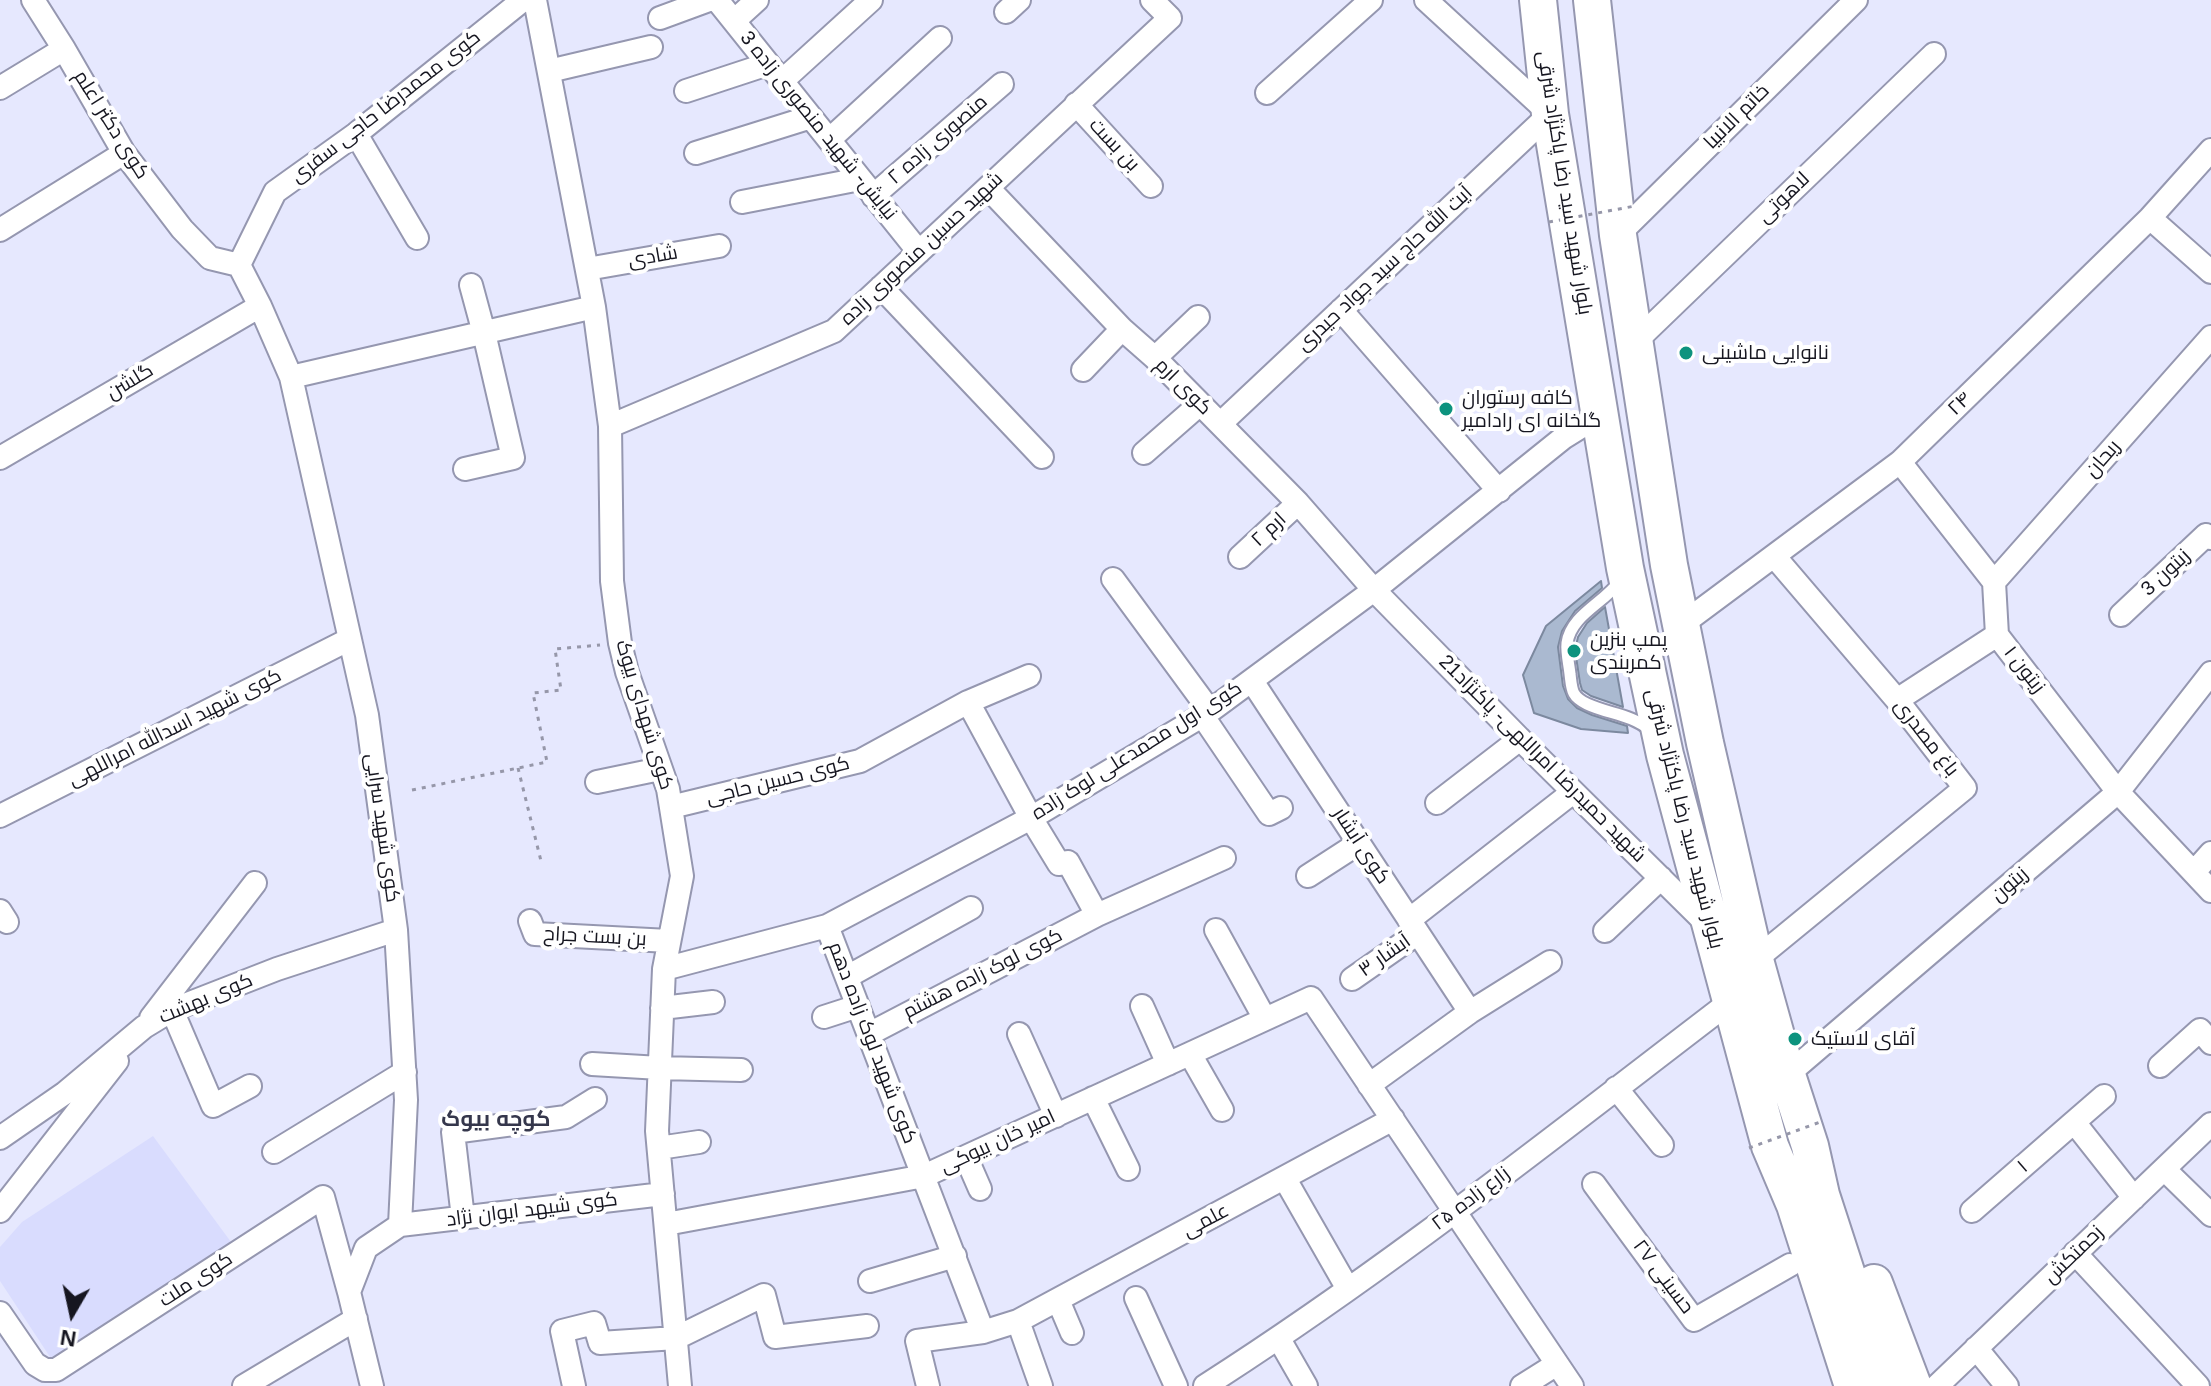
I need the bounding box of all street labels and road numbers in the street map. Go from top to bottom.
street label: کوی محمدرضا حاجی سفری [286,25,486,189]
street label: نیایش- شهید منصوری زاده 3 [734,27,902,225]
street label: بلوار شهید سید رضا پاکنژاد شرقی [1531,49,1597,317]
street label: کوی دکتر اعلم [68,66,154,184]
street label: خاتم الانبیا [1699,79,1775,155]
street label: منصوری زاده ۲ [883,90,993,190]
street label: بن بست [1083,114,1145,176]
street label: شهید حسین منصوری زاده [836,167,1008,331]
street label: لاهوتی [1753,167,1815,229]
street label: آیت الله حاج سید جواد حیدری [1292,181,1478,357]
street label: شادی [626,241,680,273]
street label: کوی ارم [1150,354,1216,420]
street label: گلشن [102,359,158,405]
street label: ۲۴ [1943,387,1977,421]
street label: ریحان [2080,435,2126,483]
street label: ارم ۲ [1246,508,1292,552]
street label: زیتون 3 [2137,544,2195,602]
street label: کوی شهدای بیوک [610,637,678,793]
street label: زیتون ۱ [1998,642,2050,698]
street label: شهید حمیدرضا امراللهی- پاکنژاد21 [1433,650,1651,868]
street label: کوی شهید اسدالله امراللهی [64,664,286,792]
street label: کوی اول محمدعلی لوک زاده [1027,676,1247,826]
street label: بلوار شهید سید رضا پاکنژاد شرقی [1640,686,1728,952]
street label: باغ مصدری [1888,695,1964,781]
street label: کوی شهید سرایی [360,752,404,904]
street label: کوی حسین حاجی [704,752,852,810]
street label: کوی آبشار [1327,803,1395,889]
street label: زیتون [1987,862,2033,908]
street label: بن بست جراح [543,922,647,952]
street label: کوی لوک زاده هشتم [899,923,1067,1025]
street label: آبشار ۳ [1354,929,1416,983]
street label: کوی شهید لوک زاده دهم [822,939,922,1147]
street label: کوی بهشت [155,968,257,1030]
street label: امیر خان بیوکی [937,1105,1059,1179]
street label: ۱ [2013,1156,2033,1178]
street label: زارع زاده ۲۵ [1427,1162,1515,1236]
street label: کوی شیهد ایوان نژاد [445,1188,619,1232]
street label: علمی [1179,1199,1233,1243]
street label: زحمتکش [2039,1221,2109,1289]
street label: حسینی ۲۷ [1627,1235,1699,1319]
street label: کوی ملت [155,1247,237,1313]

